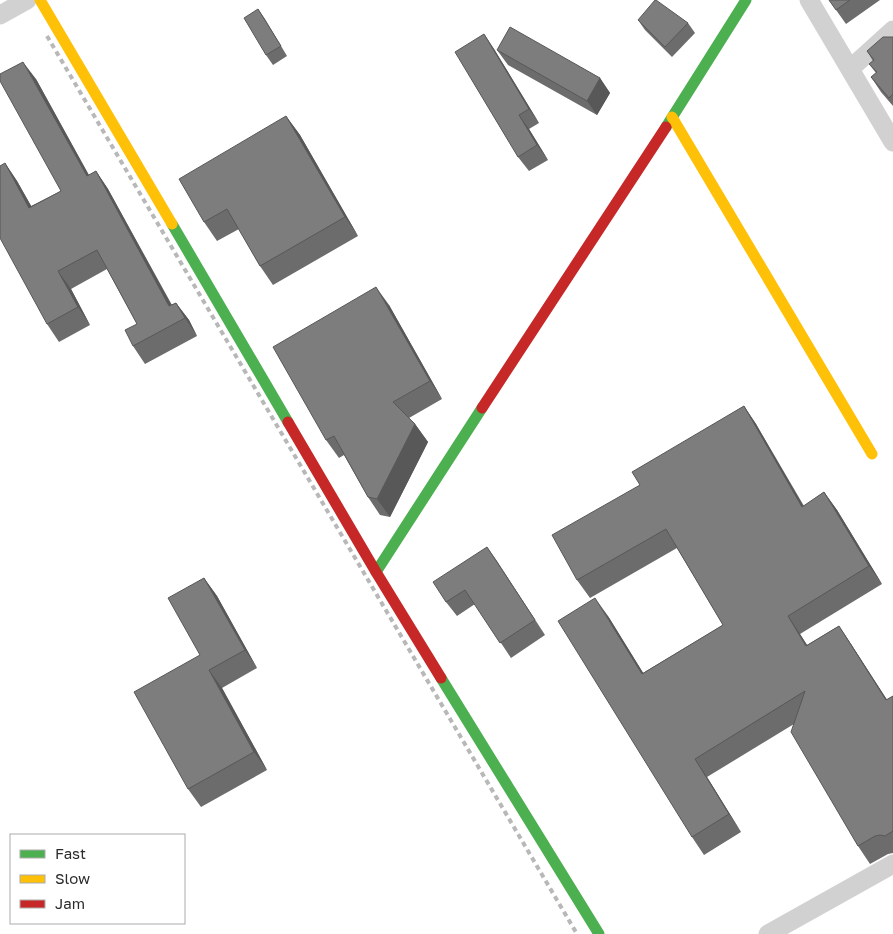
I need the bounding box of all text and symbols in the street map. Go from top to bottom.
legend [10,834,185,924]
text: Fast [55,844,86,862]
text: Slow [55,869,90,887]
text: Jam [55,894,85,912]

